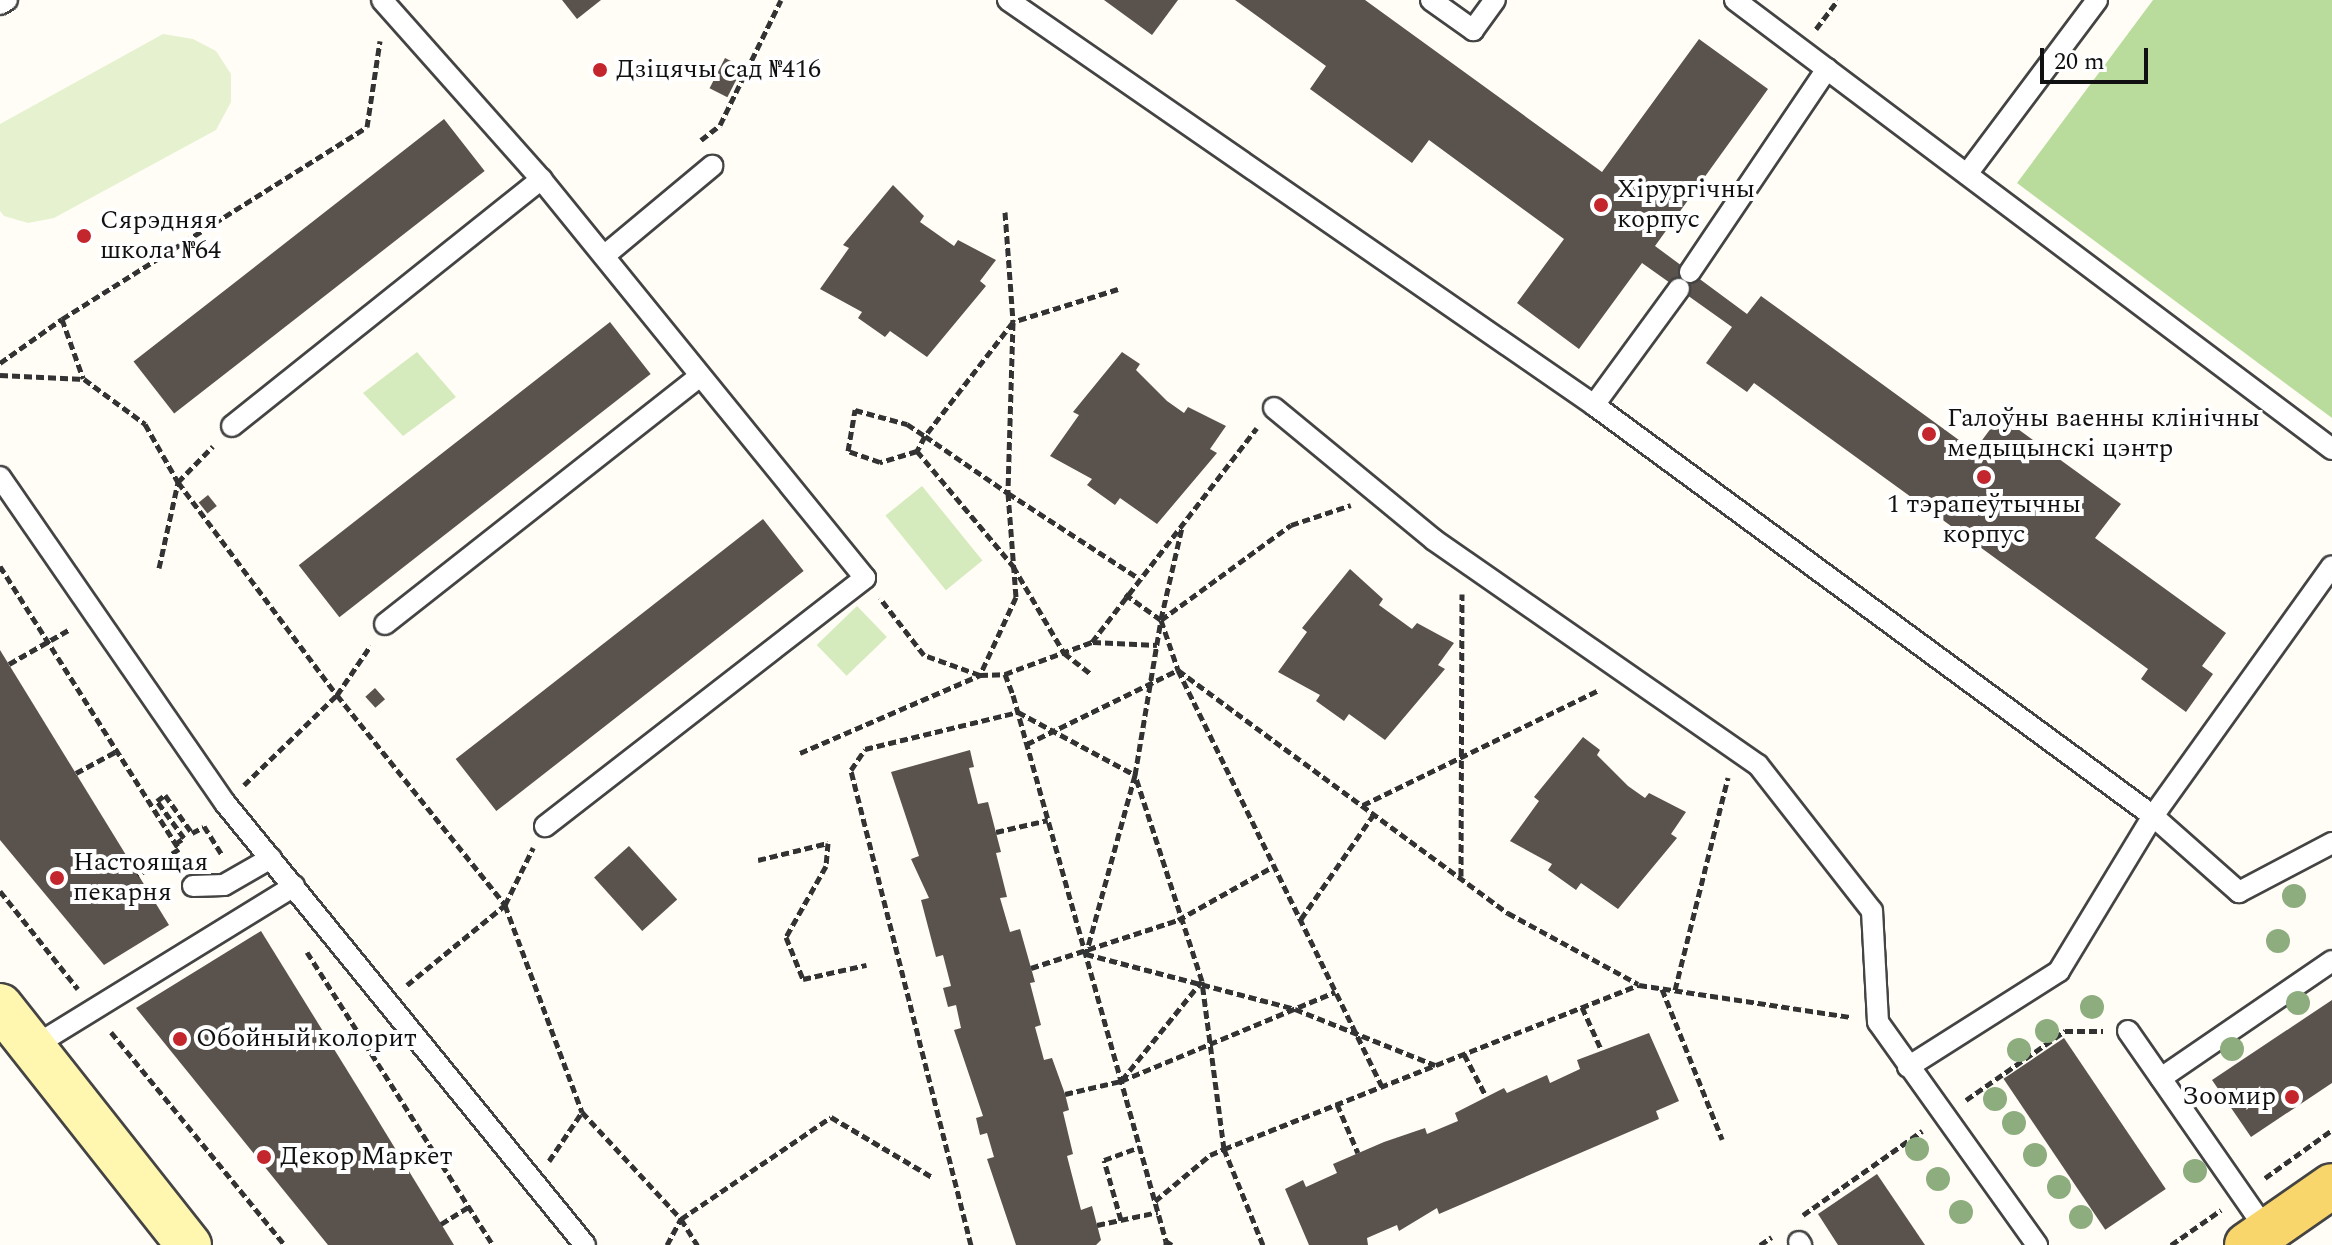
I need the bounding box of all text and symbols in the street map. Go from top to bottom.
scale bar [2044,32,2152,82]
text: 20 m [2054,44,2105,80]
place label: Дзіцячы сад №416 [616,54,821,86]
marker: Дзіцячы сад №416 [591,61,609,79]
place label: Хірургічны корпус [1617,174,1755,236]
marker: Хірургічны корпус [1592,196,1610,214]
place label: Сярэдняя школа №64 [100,205,221,266]
marker: Сярэдняя школа №64 [75,227,93,245]
place label: Галоўны ваенны клінічны медыцынскі цэнтр [1947,403,2260,464]
marker: Галоўны ваенны клінічны медыцынскі цэнтр [1918,423,1940,445]
marker: 1 тэрапеўтычны корпус [1975,468,1993,486]
place label: 1 тэрапеўтычны корпус [1887,489,2081,550]
place label: Настоящая пекарня [73,847,208,908]
marker: Настоящая пекарня [48,869,66,887]
place label: Обойный колорит [196,1023,417,1055]
marker: Обойный колорит [171,1030,189,1048]
place label: Зоомир [2182,1081,2276,1113]
marker: Зоомир [2283,1088,2301,1106]
place label: Декор Маркет [280,1141,452,1173]
marker: Декор Маркет [255,1148,273,1166]

